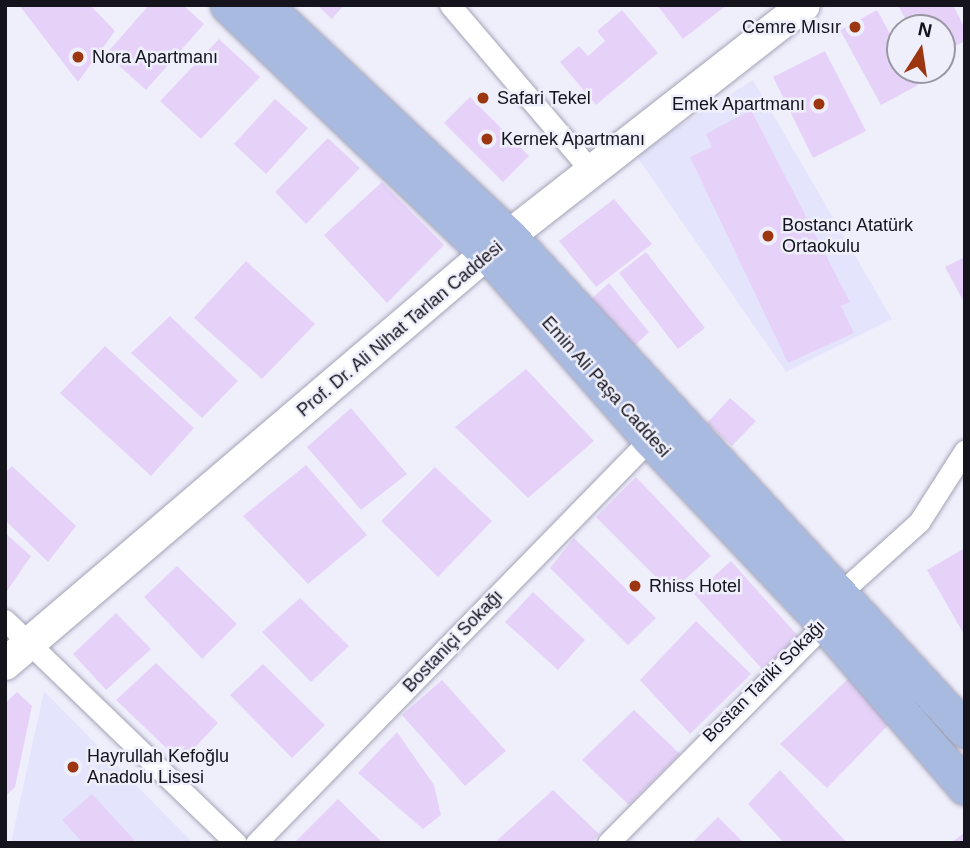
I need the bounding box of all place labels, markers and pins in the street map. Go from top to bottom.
place label: Cemre Mısır [742,16,841,38]
marker: Cemre Mısır [847,19,863,35]
place label: Nora Apartmanı [92,46,219,68]
marker: Nora Apartmanı [70,49,86,65]
place label: Safari Tekel [497,87,591,109]
marker: Safari Tekel [475,90,491,106]
place label: Emek Apartmanı [671,93,805,115]
marker: Emek Apartmanı [811,96,827,112]
place label: Kernek Apartmanı [501,128,646,150]
marker: Kernek Apartmanı [479,131,495,147]
place label: Bostancı Atatürk Ortaokulu [782,215,914,258]
marker: Bostancı Atatürk Ortaokulu [760,228,776,244]
place label: Rhiss Hotel [649,575,741,597]
marker: Rhiss Hotel [627,578,643,594]
place label: Hayrullah Kefoğlu Anadolu Lisesi [87,746,229,788]
marker: Hayrullah Kefoğlu Anadolu Lisesi [65,759,81,775]

